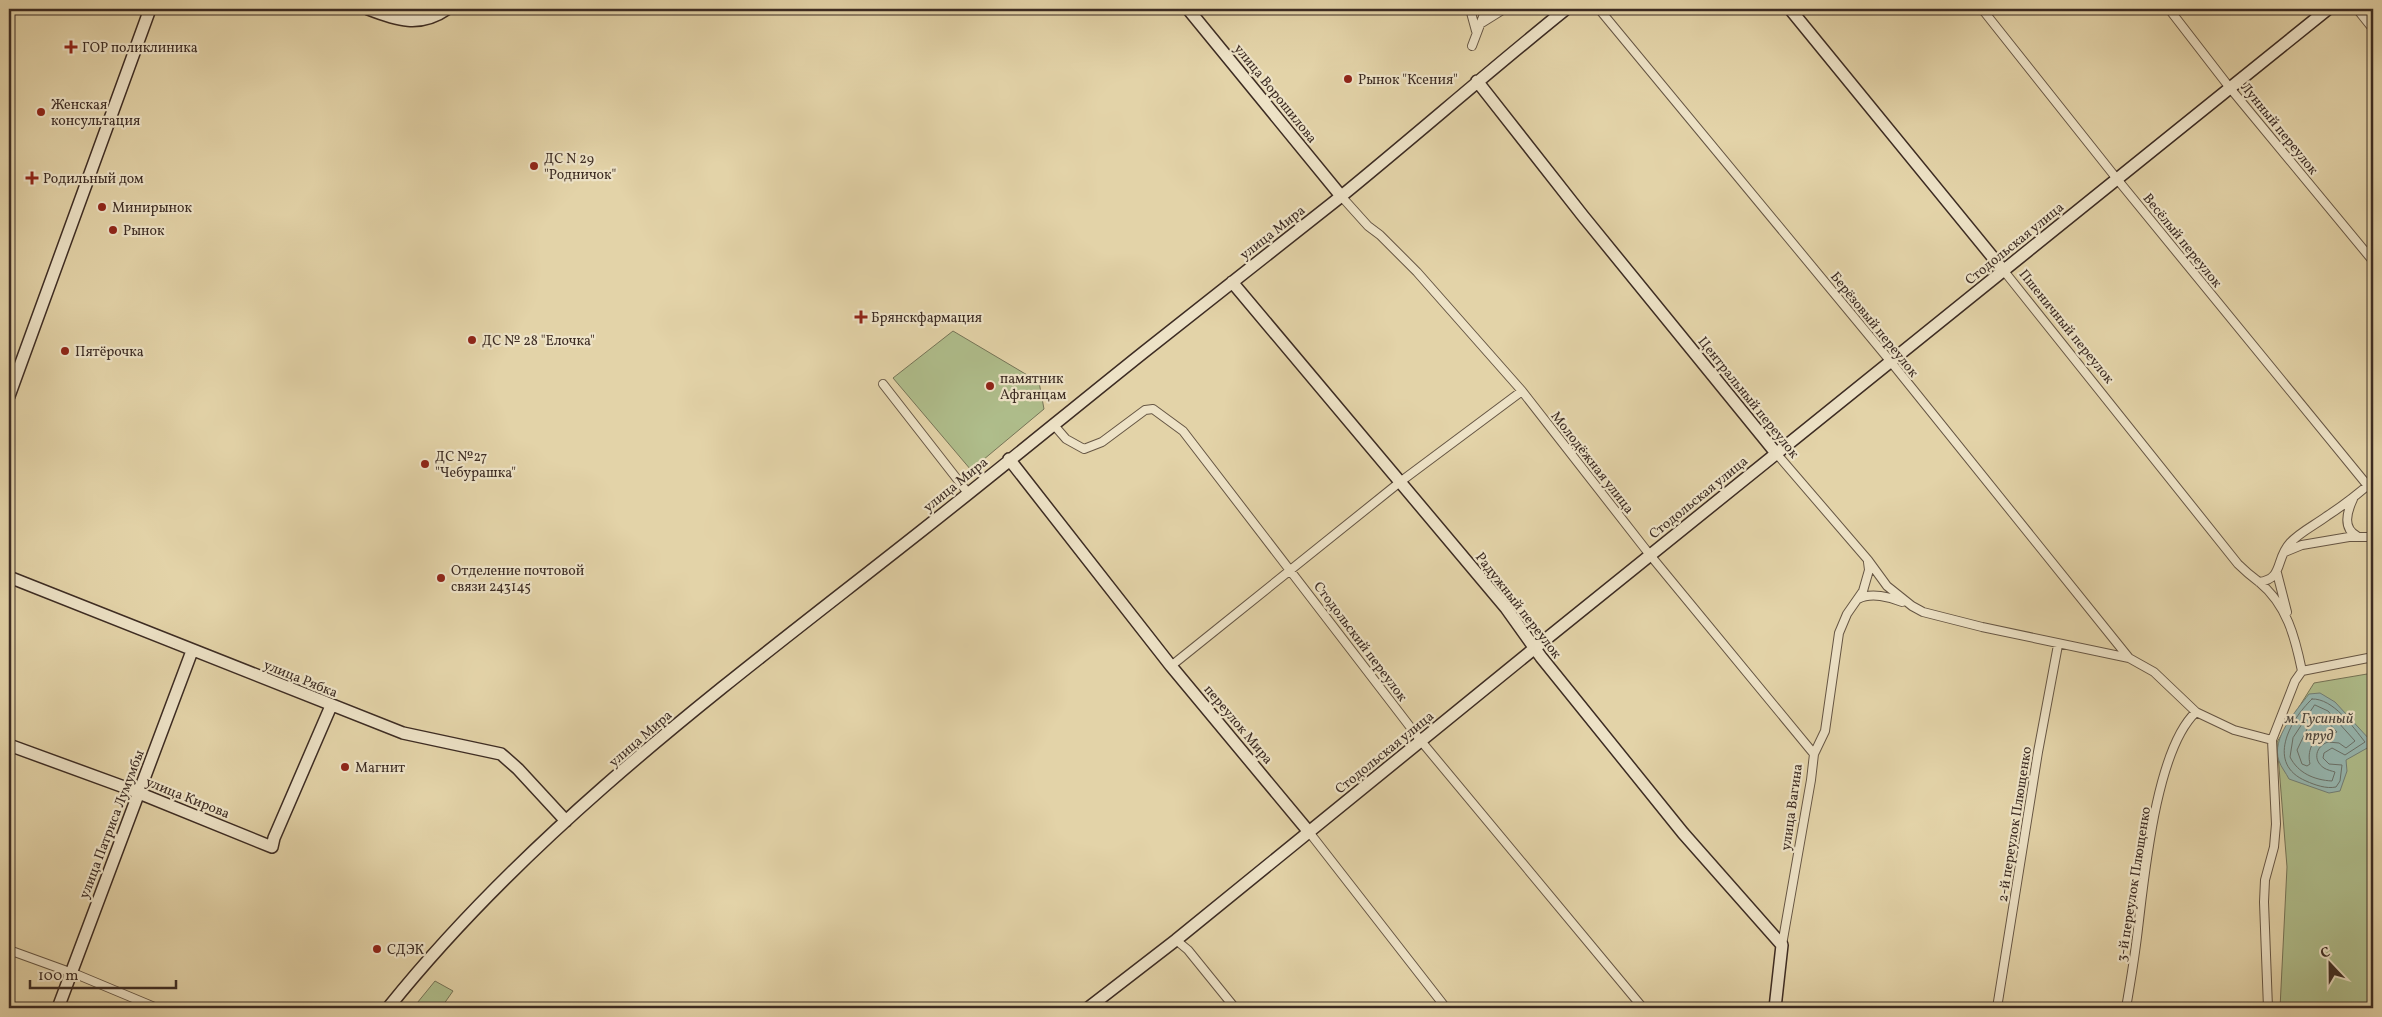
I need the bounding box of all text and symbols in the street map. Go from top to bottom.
place label: ГОР поликлиника [82,39,198,58]
marker: ГОР поликлиника [64,40,78,54]
street label: улица Ворошилова [1229,40,1321,148]
place label: Рынок "Ксения" [1358,71,1458,90]
marker: Рынок "Ксения" [1342,73,1354,85]
street label: Лунный переулок [2236,79,2322,180]
place label: Женская консультация [51,96,140,131]
marker: Женская консультация [35,106,47,118]
place label: ДС N 29 "Родничок" [544,150,616,185]
marker: ДС N 29 "Родничок" [528,160,540,172]
place label: Родильный дом [43,170,144,189]
marker: Родильный дом [25,171,39,185]
street label: Весёлый переулок [2138,190,2226,292]
street label: Стодольская улица [1961,198,2068,290]
place label: Минирынок [112,199,192,218]
marker: Минирынок [96,201,108,213]
street label: улица Мира [1236,202,1310,265]
place label: Рынок [123,222,165,241]
marker: Рынок [107,224,119,236]
street label: Пшеничный переулок [2014,266,2118,389]
street label: Берёзовый переулок [1825,268,1923,382]
place label: Брянскфармация [871,309,982,328]
marker: Брянскфармация [855,311,867,323]
place label: ДС № 28 "Елочка" [482,332,595,351]
street label: Центральный переулок [1693,333,1803,463]
marker: ДС № 28 "Елочка" [466,334,478,346]
place label: Пятёрочка [75,343,144,362]
marker: Пятёрочка [59,345,71,357]
place label: памятник Афганцам [1000,370,1067,405]
marker: памятник Афганцам [984,380,996,392]
street label: Молодёжная улица [1546,408,1638,518]
place label: ДС №27 "Чебурашка" [435,448,516,483]
street label: Стодольская улица [1645,452,1752,544]
street label: улица Мира [920,453,992,517]
marker: ДС №27 "Чебурашка" [419,458,431,470]
street label: Радужный переулок [1470,549,1566,664]
place label: Отделение почтовой связи 243145 [451,562,585,597]
marker: Отделение почтовой связи 243145 [435,572,447,584]
street label: Стодольский переулок [1308,578,1411,706]
street label: улица Рябка [261,656,340,703]
street label: переулок Мира [1199,681,1277,769]
street label: улица Мира [605,706,677,772]
street label: Стодольская улица [1331,707,1438,799]
water label: м. Гусиный пруд [2284,709,2354,747]
street label: 2-й переулок Плющенко [1994,745,2037,903]
street label: улица Патриса Лумумбы [75,747,150,902]
place label: Магнит [355,759,405,778]
marker: Магнит [339,761,351,773]
street label: улица Вагина [1777,762,1808,852]
street label: улица Кирова [142,773,232,824]
street label: 3-й переулок Плющенко [2113,805,2156,963]
north arrow [2304,940,2354,990]
place label: СДЭК [387,941,425,960]
marker: СДЭК [371,943,383,955]
text: С [2318,943,2333,964]
scale bar [30,957,176,989]
text: 100 m [38,966,78,987]

